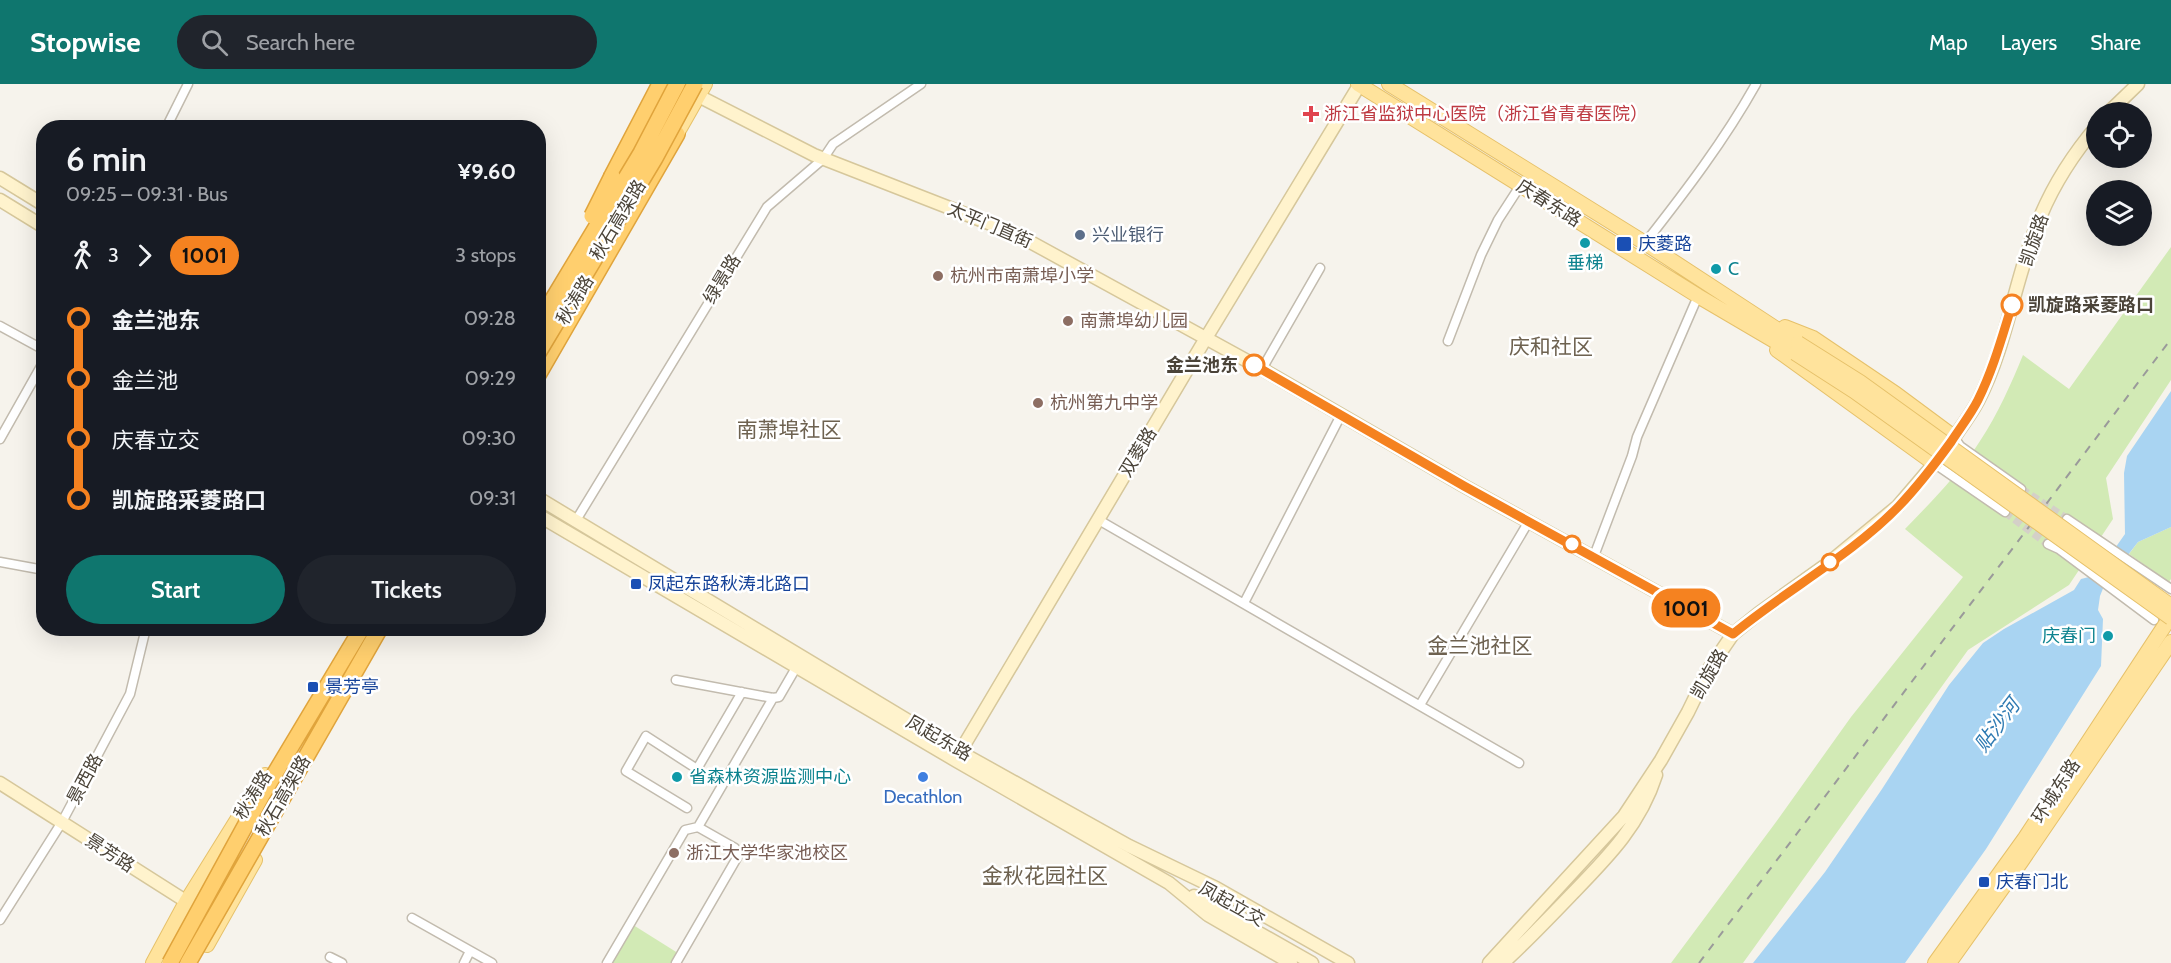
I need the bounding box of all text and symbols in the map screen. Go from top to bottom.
search box [177,15,597,69]
text: Stopwise [30,25,141,59]
icon: search [198,26,231,59]
text: Search here [246,29,355,56]
text: Map [1929,30,1968,55]
text: Layers [2001,30,2057,55]
text: Share [2090,30,2141,55]
map controls [2086,102,2152,246]
button: locate [2086,102,2152,168]
place label: 浙江省监狱中心医院（浙江省青春医院） [1324,103,1648,125]
marker: 浙江省监狱中心医院（浙江省青春医院） [1302,105,1320,123]
text: 6 min [66,139,147,179]
text: ¥9.60 [458,158,516,185]
street label: 庆春东路 [1513,175,1585,231]
street label: 秋石高架路 [585,176,651,264]
button: layers [2086,180,2152,246]
text: 09:25 – 09:31 · Bus [66,182,228,206]
street label: 太平门直街 [944,197,1036,253]
street label: 凯旋路 [2015,211,2053,269]
place label: 兴业银行 [1092,224,1164,246]
marker: 兴业银行 [1073,228,1087,242]
place label: 庆菱路 [1638,233,1692,255]
marker: 庆菱路 [1615,235,1633,253]
marker: 垂梯 [1578,236,1592,250]
icon: walk [66,239,99,272]
icon: forward [128,239,161,272]
text: 3 [108,243,119,267]
text: 1001 [182,243,227,268]
text: 3 stops [455,243,516,267]
street label: 绿景路 [699,250,745,308]
place label: 垂梯 [1567,252,1603,274]
place label: C [1728,258,1739,280]
marker: C [1709,262,1723,276]
place label: 杭州市南萧埠小学 [950,265,1094,287]
marker: 杭州市南萧埠小学 [931,269,945,283]
street label: 秋涛路 [552,271,598,329]
marker: 凯旋路采菱路口 [2001,294,2023,316]
place label: 凯旋路采菱路口 [2028,294,2154,316]
text: 09:28 [464,306,516,330]
text: 金兰池东 [112,307,200,334]
place label: 南萧埠幼儿园 [1080,310,1188,332]
marker: 南萧埠幼儿园 [1061,314,1075,328]
district label: 庆和社区 [1509,334,1593,359]
place label: 金兰池东 [1166,354,1238,376]
marker: 金兰池东 [1243,354,1265,376]
text: 09:29 [465,366,516,390]
text: 金兰池 [112,367,178,394]
place label: 杭州第九中学 [1050,392,1158,414]
marker: 杭州第九中学 [1031,396,1045,410]
district label: 南萧埠社区 [737,417,842,442]
street label: 双菱路 [1115,423,1161,481]
text: 09:30 [462,426,516,450]
text: 庆春立交 [112,427,200,454]
text: 09:31 [469,486,516,510]
text: 凯旋路采菱路口 [112,487,266,514]
unlabelled marker [1563,535,1581,553]
unlabelled marker [1821,553,1839,571]
button: Start [66,555,285,624]
button: Tickets [297,555,516,624]
place label: 凤起东路秋涛北路口 [648,573,810,595]
marker: 凤起东路秋涛北路口 [629,577,643,591]
line badge: 1001 [1644,588,1728,628]
text: 1001 [1663,596,1709,621]
place label: 庆春门 [2042,625,2096,647]
marker: 庆春门 [2101,629,2115,643]
district label: 金兰池社区 [1428,633,1533,658]
street label: 凯旋路 [1686,645,1732,703]
place label: 景芳亭 [325,676,379,698]
marker: 景芳亭 [306,680,320,694]
water label: 贴沙河 [1969,691,2027,756]
street label: 凤起东路 [902,710,976,766]
street label: 景西路 [63,750,107,808]
street label: 秋石高架路 [251,752,315,840]
street label: 环城东路 [2027,755,2085,827]
street label: 秋涛路 [229,766,277,824]
place label: 省森林资源监测中心 [689,766,851,788]
marker: 省森林资源监测中心 [670,770,684,784]
marker: Decathlon [916,770,930,784]
place label: Decathlon [884,786,962,808]
street label: 景芳路 [81,829,139,877]
place label: 浙江大学华家池校区 [686,842,848,864]
marker: 浙江大学华家池校区 [667,846,681,860]
district label: 金秋花园社区 [982,863,1108,888]
place label: 庆春门北 [1996,871,2068,893]
marker: 庆春门北 [1977,875,1991,889]
street label: 凤起立交 [1195,877,1269,931]

